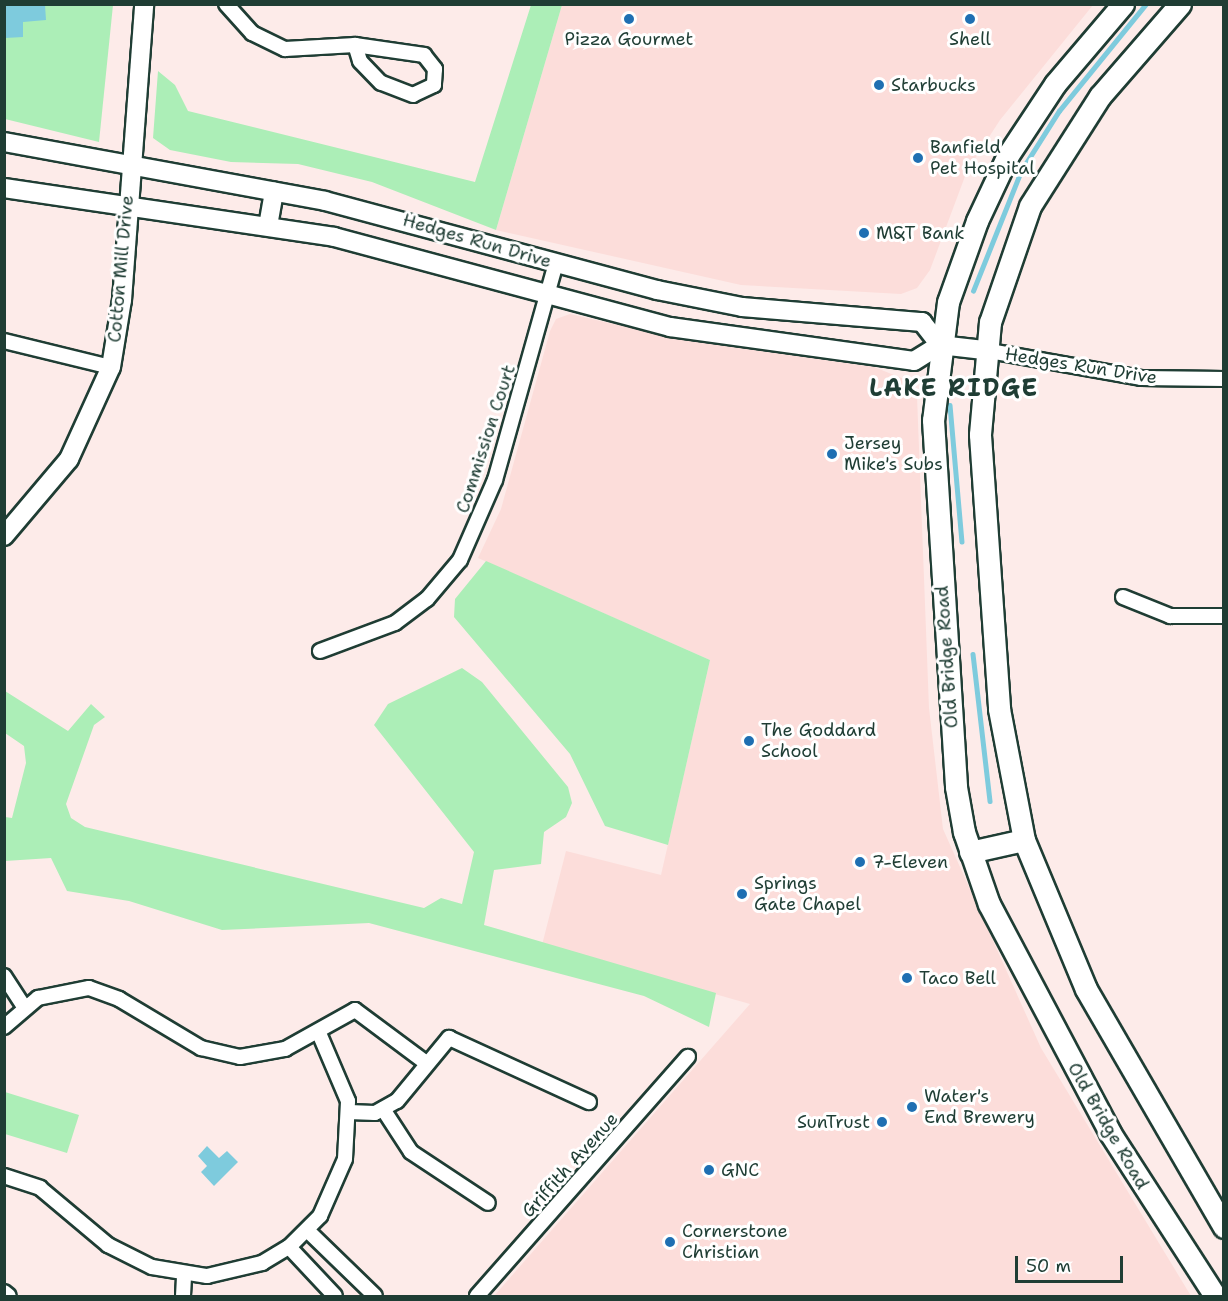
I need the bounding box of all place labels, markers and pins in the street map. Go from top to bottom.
marker: Pizza Gourmet [622,12,636,26]
marker: Shell [963,12,977,26]
place label: Pizza Gourmet [565,28,693,50]
place label: Shell [949,28,991,50]
place label: Starbucks [891,74,976,96]
marker: Starbucks [872,78,886,92]
place label: Banfield Pet Hospital [930,137,1035,180]
marker: Banfield Pet Hospital [911,151,925,165]
place label: M&T Bank [876,222,965,244]
marker: M&T Bank [857,226,871,240]
place label: Jersey Mike's Subs [844,433,943,476]
marker: Jersey Mike's Subs [825,447,839,461]
place label: The Goddard School [761,720,876,762]
marker: The Goddard School [742,734,756,748]
place label: 7-Eleven [872,851,948,873]
marker: 7-Eleven [853,855,867,869]
place label: Springs Gate Chapel [754,873,861,916]
marker: Springs Gate Chapel [735,887,749,901]
place label: Taco Bell [919,967,996,989]
marker: Taco Bell [900,971,914,985]
place label: Water's End Brewery [924,1086,1035,1128]
marker: Water's End Brewery [905,1100,919,1114]
place label: SunTrust [797,1111,870,1133]
marker: SunTrust [875,1115,889,1129]
place label: GNC [721,1159,759,1181]
marker: GNC [702,1163,716,1177]
place label: Cornerstone Christian [682,1221,788,1264]
marker: Cornerstone Christian [663,1235,677,1249]

